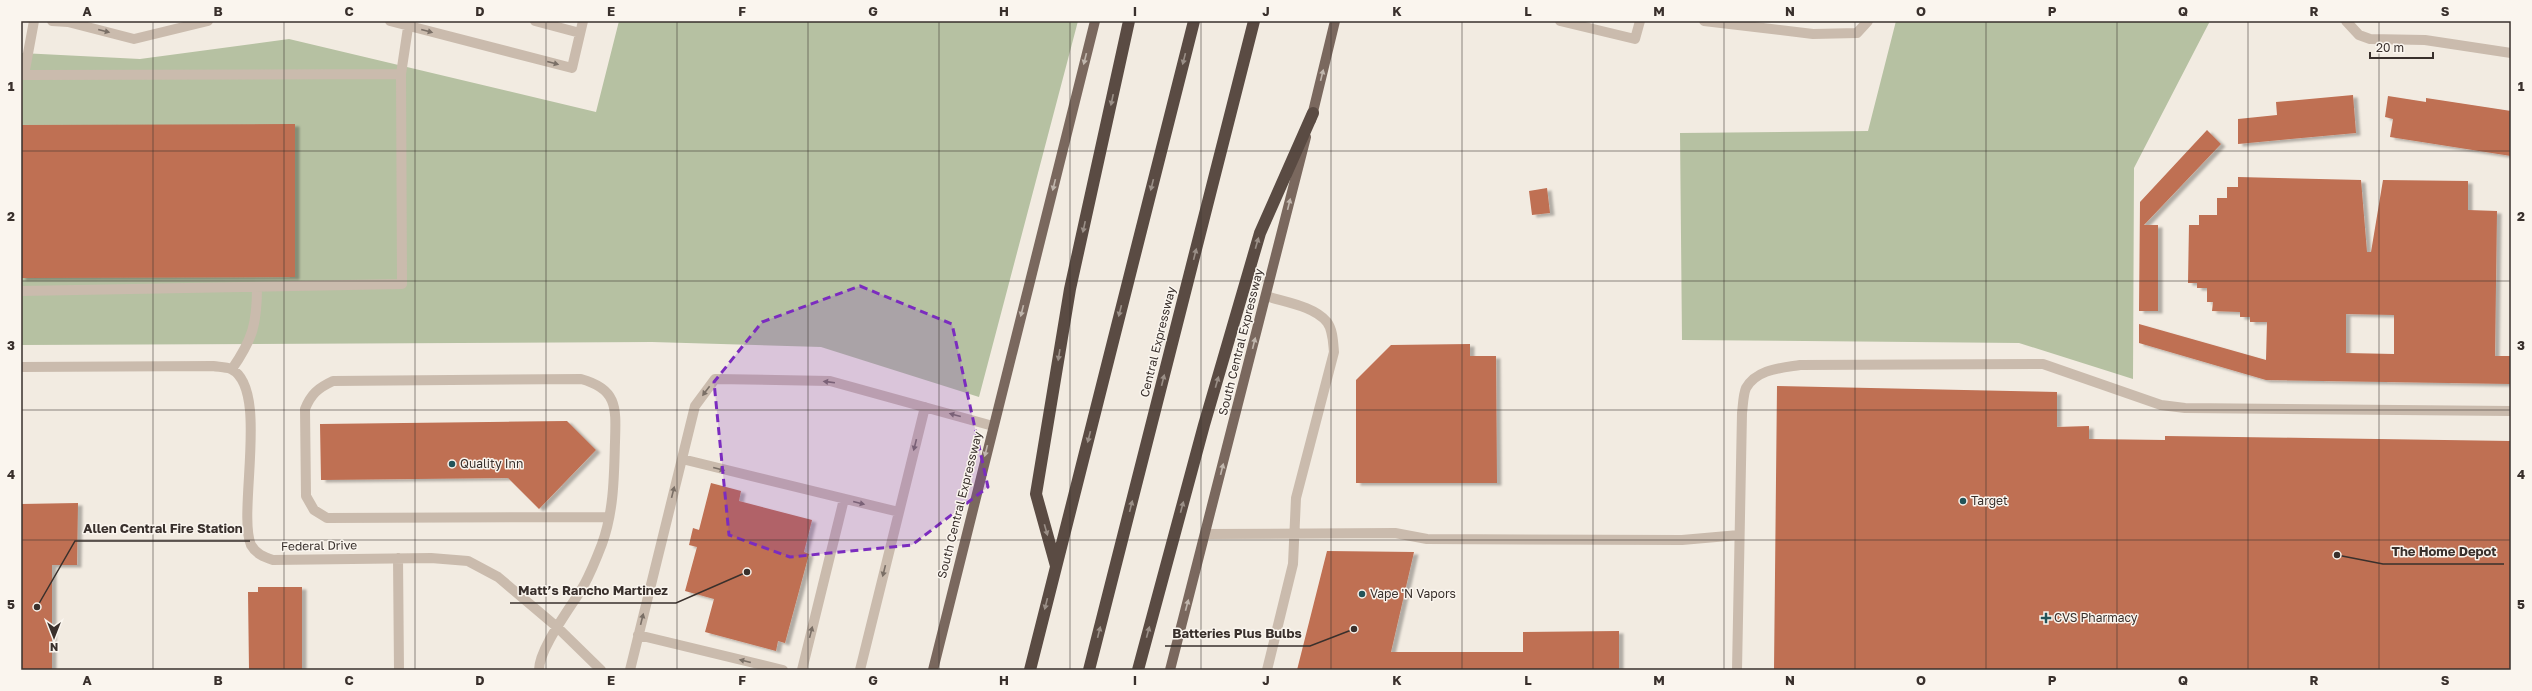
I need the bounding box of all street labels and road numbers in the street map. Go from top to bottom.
street label: South Central Expressway [1215,267,1266,417]
street label: Central Expressway [1136,285,1179,399]
street label: South Central Expressway [934,430,985,580]
street label: Federal Drive [281,537,357,554]

